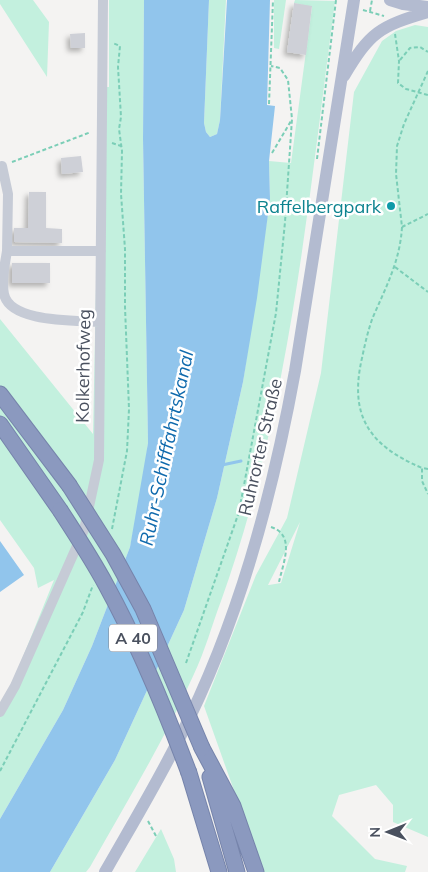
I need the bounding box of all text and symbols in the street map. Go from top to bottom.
place label: Raffelbergpark [257,195,382,218]
marker: Raffelbergpark [385,200,397,212]
street label: Kolkerhofweg [71,309,95,423]
water label: Ruhr-Schifffahrtskanal [134,348,199,548]
street label: Ruhrorter Straße [233,376,287,518]
road number: A 40 [109,624,157,651]
north arrow [363,807,413,857]
text: N [366,827,384,838]

